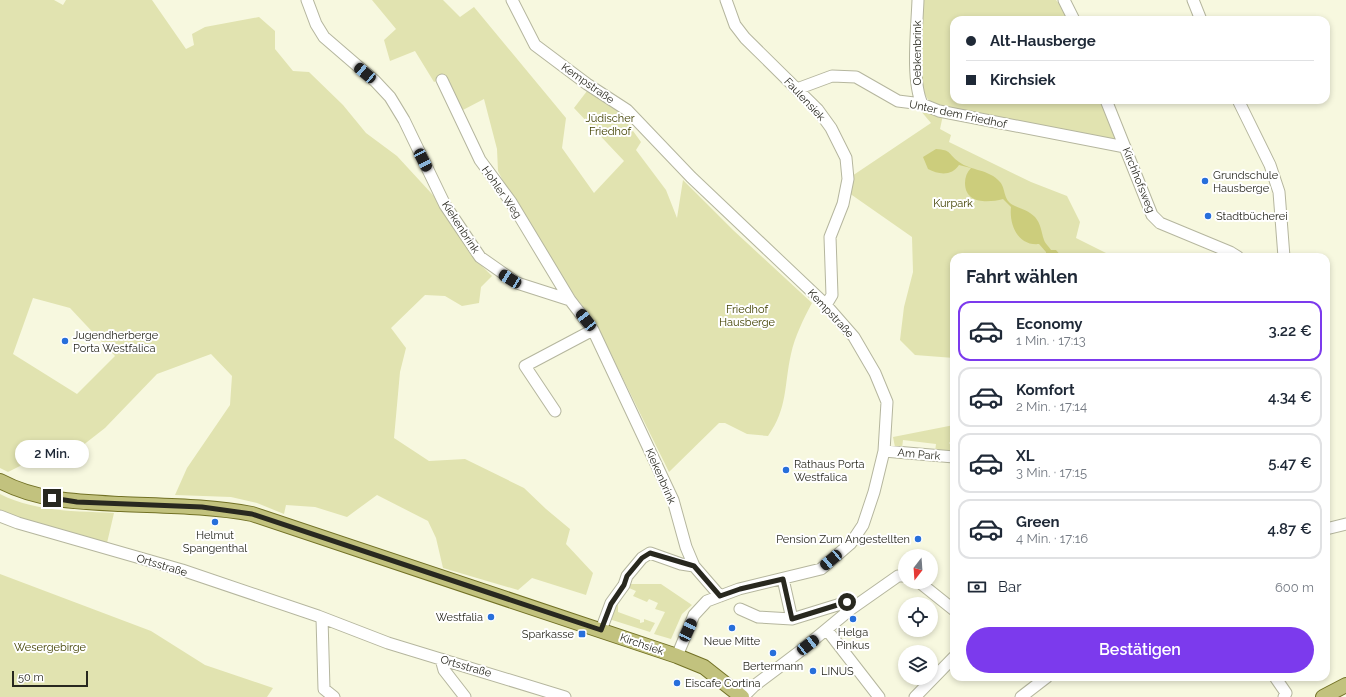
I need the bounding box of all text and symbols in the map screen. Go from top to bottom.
street label: Oebkenbrink [911,20,924,86]
text: Alt-Hausberge [990,32,1096,50]
street label: Kempstraße [559,60,617,107]
car [352,61,378,85]
text: Kirchsiek [990,71,1056,89]
street label: Faulensiek [781,75,828,124]
street label: Unter dem Friedhof [908,98,1008,131]
park label: Jüdischer Friedhof [585,112,635,138]
street label: Kirchhofsweg [1120,146,1158,215]
car [412,147,434,173]
street label: Hohler Weg [479,164,524,221]
place label: Grundschule Hausberge [1213,169,1279,195]
marker: Grundschule Hausberge [1200,176,1210,186]
park label: Kurpark [933,197,973,210]
street label: Kiekenbrink [439,199,482,256]
place label: Stadtbücherei [1216,210,1288,223]
marker: Stadtbücherei [1203,211,1213,221]
text: Fahrt wählen [966,266,1078,287]
car [497,268,523,290]
street label: Kempstraße [805,286,857,341]
park label: Friedhof Hausberge [719,303,776,329]
car [574,307,598,333]
icon: car [968,313,1004,349]
text: Economy [1016,315,1083,333]
text: 3.22 € [1268,322,1312,340]
place label: Jugendherberge Porta Westfalica [73,329,159,355]
text: 1 Min. · 17:13 [1016,333,1086,348]
marker: Jugendherberge Porta Westfalica [60,336,70,346]
icon: car [968,379,1004,415]
text: Komfort [1016,381,1075,399]
text: 4.34 € [1268,388,1312,406]
text: 2 Min. · 17:14 [1016,399,1087,414]
callout: 2 Min. [15,440,89,468]
icon: car [968,445,1004,481]
text: 2 Min. [34,446,70,461]
street label: Kiekenbrink [642,446,679,506]
street label: Am Park [897,446,941,463]
text: XL [1016,447,1034,465]
text: 5.47 € [1268,454,1312,472]
place label: Rathaus Porta Westfalica [794,458,865,484]
marker: Rathaus Porta Westfalica [781,465,791,475]
text: 3 Min. · 17:15 [1016,465,1087,480]
route end [43,489,61,507]
icon: car [968,511,1004,547]
text: Green [1016,513,1060,531]
marker: Helmut Spangenthal [210,517,220,527]
text: 4.87 € [1267,520,1312,538]
place label: Helmut Spangenthal [183,529,247,555]
text: 4 Min. · 17:16 [1016,531,1088,546]
place label: Pension Zum Angestellten [776,533,910,546]
marker: Pension Zum Angestellten [913,534,923,544]
car [818,548,844,572]
north arrow [898,549,938,589]
map controls [898,549,938,685]
street label: Ortsstraße [135,552,189,580]
icon: cash [966,576,988,598]
text: Bar [998,578,1021,596]
text: 600 m [1275,580,1314,595]
route start [838,593,856,611]
button: locate [898,597,938,637]
place label: Westfalia [436,611,483,624]
marker: Westfalia [486,612,496,622]
marker: Helga Pinkus [848,614,858,624]
car [677,617,699,643]
marker: Neue Mitte [727,623,737,633]
place label: Helga Pinkus [836,626,870,652]
button: Bestätigen [966,627,1314,673]
place label: Sparkasse [522,628,575,641]
marker: Sparkasse [577,629,587,639]
street label: Kirchsiek [618,631,666,658]
car [795,633,821,657]
place label: Neue Mitte [704,635,761,648]
park label: Wesergebirge [14,641,87,654]
button: layers [898,645,938,685]
marker: Bertermann [768,648,778,658]
street label: Ortsstraße [439,653,493,680]
place label: Bertermann [743,660,803,673]
place label: LINUS [821,665,854,678]
marker: LINUS [808,666,818,676]
scale bar [12,669,88,688]
text: 50 m [18,671,44,684]
place label: Eiscafe Cortina [685,677,761,690]
marker: Eiscafe Cortina [672,678,682,688]

